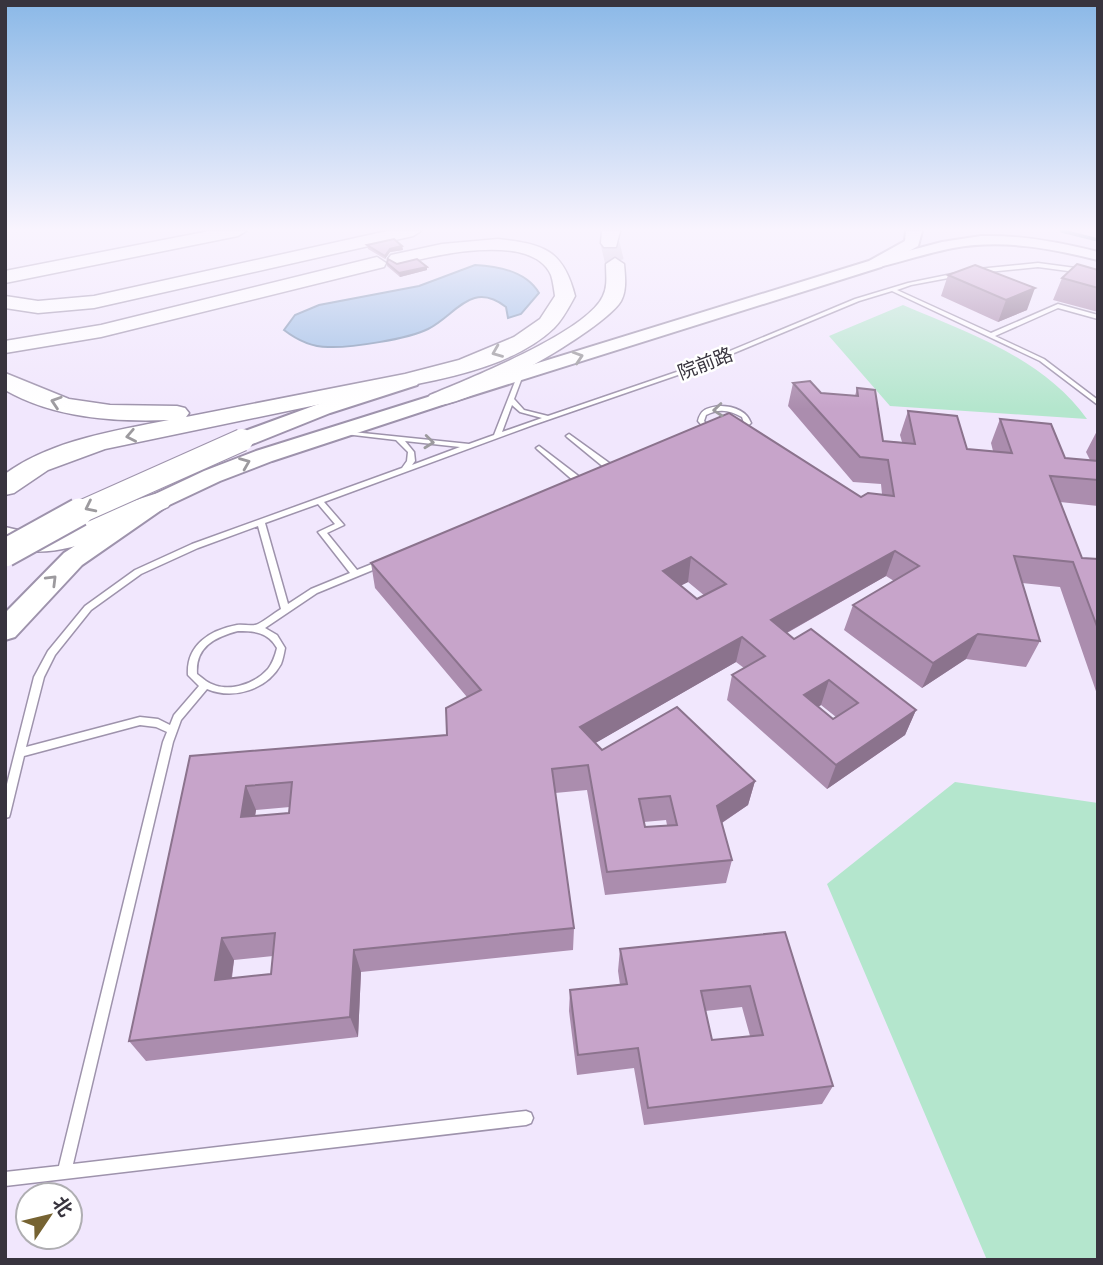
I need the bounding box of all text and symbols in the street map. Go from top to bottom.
one-way arrow [492,343,504,357]
street label: 院前路 [674,343,736,384]
one-way arrow [572,350,584,365]
one-way arrow [50,396,62,410]
one-way arrow [712,402,723,417]
one-way arrow [125,427,137,442]
one-way arrow [423,434,434,449]
one-way arrow [239,458,251,472]
one-way arrow [85,498,97,512]
one-way arrow [44,576,57,589]
north arrow [14,1181,84,1251]
text: 北 [48,1192,77,1221]

